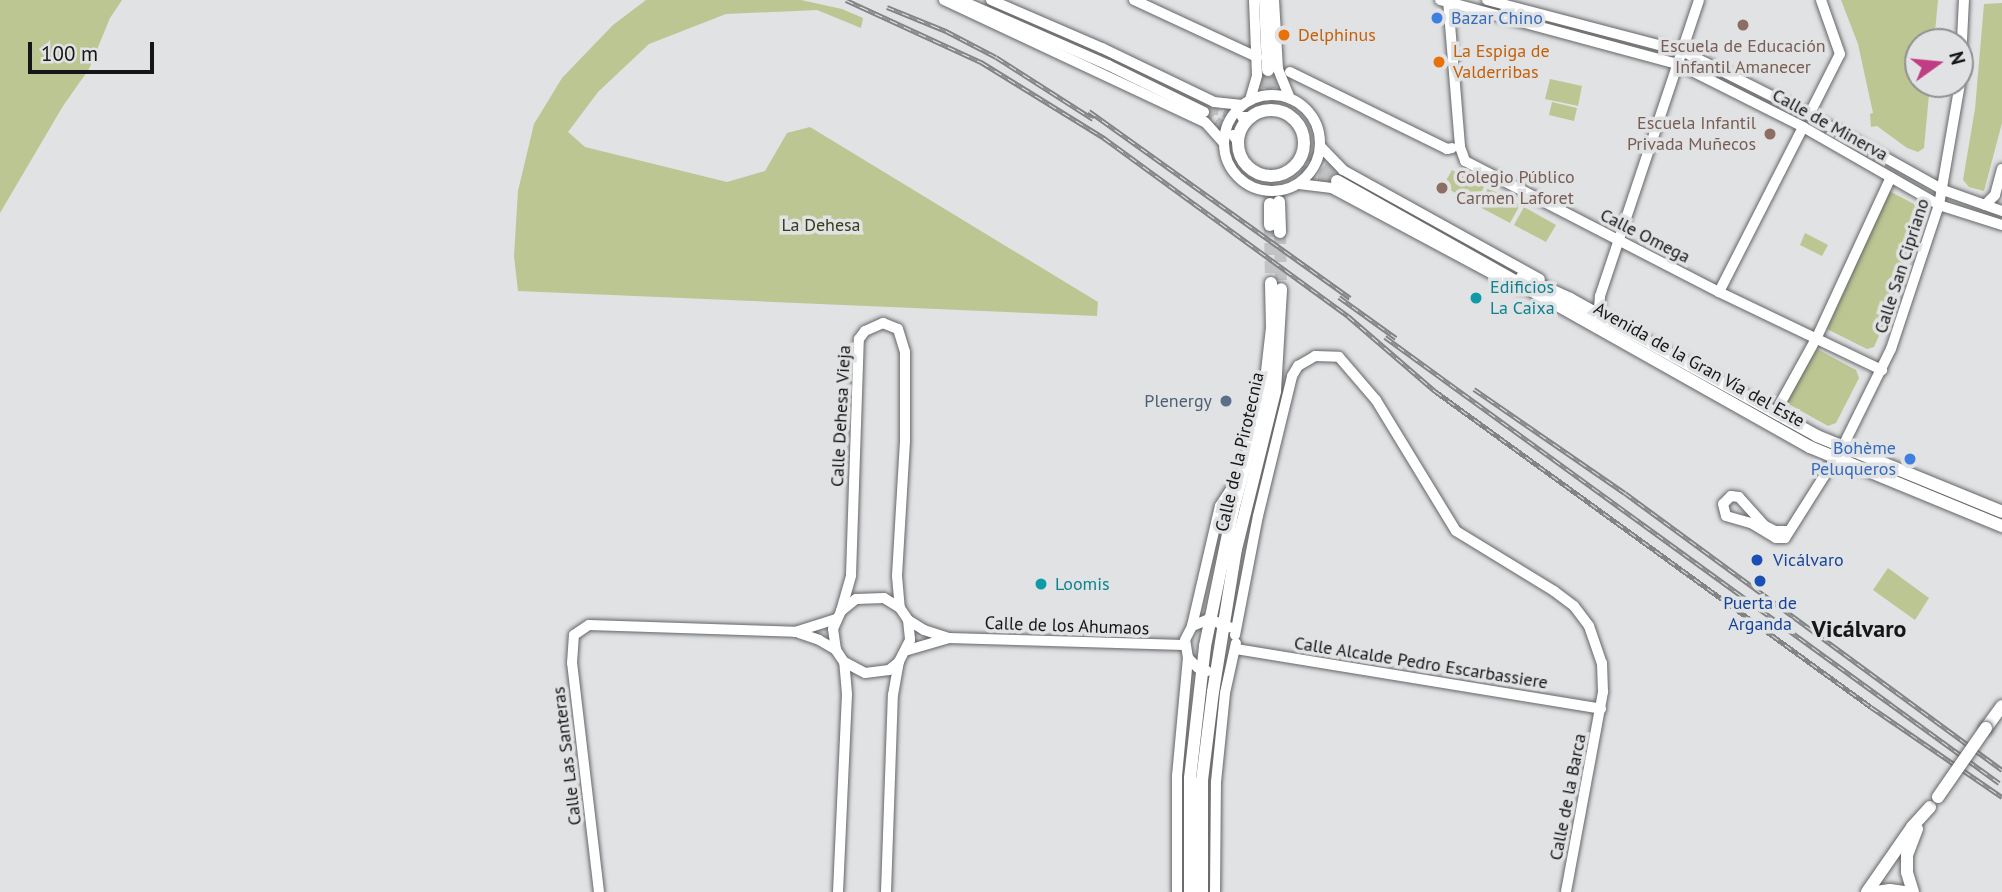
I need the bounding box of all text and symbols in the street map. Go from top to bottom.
place label: Bazar Chino [1451,7,1543,29]
marker: Bazar Chino [1429,10,1445,26]
marker: Escuela de Educación Infantil Amanecer [1735,17,1751,33]
place label: Delphinus [1298,24,1376,46]
marker: Delphinus [1276,27,1292,43]
scale bar [32,28,158,72]
north arrow [1904,28,1974,98]
place label: Escuela de Educación Infantil Amanecer [1660,36,1826,78]
text: 100 m [41,40,98,67]
place label: La Espiga de Valderribas [1453,41,1550,84]
text: N [1944,49,1971,67]
marker: La Espiga de Valderribas [1431,54,1447,70]
street label: Calle de Minerva [1768,84,1892,166]
place label: Escuela Infantil Privada Muñecos [1627,113,1756,156]
marker: Escuela Infantil Privada Muñecos [1762,126,1778,142]
place label: Colegio Público Carmen Laforet [1456,167,1575,210]
marker: Colegio Público Carmen Laforet [1434,180,1450,196]
street label: Calle San Cipriano [1870,196,1934,336]
street label: Calle Omega [1597,204,1693,268]
park label: La Dehesa [781,214,861,236]
place label: Edificios La Caixa [1490,277,1555,320]
marker: Edificios La Caixa [1468,290,1484,306]
street label: Avenida de la Gran Vía del Este [1590,298,1808,432]
street label: Calle Dehesa Vieja [826,344,856,488]
street label: Calle de la Pirotecnia [1211,370,1269,534]
place label: Plenergy [1144,390,1212,412]
marker: Plenergy [1218,393,1234,409]
place label: Bohème Peluqueros [1811,438,1896,480]
marker: Bohème Peluqueros [1902,451,1918,467]
place label: Vicálvaro [1773,549,1844,571]
marker: Vicálvaro [1747,550,1767,570]
marker: Puerta de Arganda [1750,571,1770,591]
place label: Loomis [1055,573,1110,595]
marker: Loomis [1033,576,1049,592]
place label: Puerta de Arganda [1723,593,1797,636]
street label: Calle de los Ahumaos [984,612,1150,640]
district label: Vicálvaro [1812,615,1906,643]
street label: Calle Alcalde Pedro Escarbassiere [1292,632,1550,694]
street label: Calle Las Santeras [548,685,586,827]
street label: Calle de la Barca [1545,732,1591,862]

